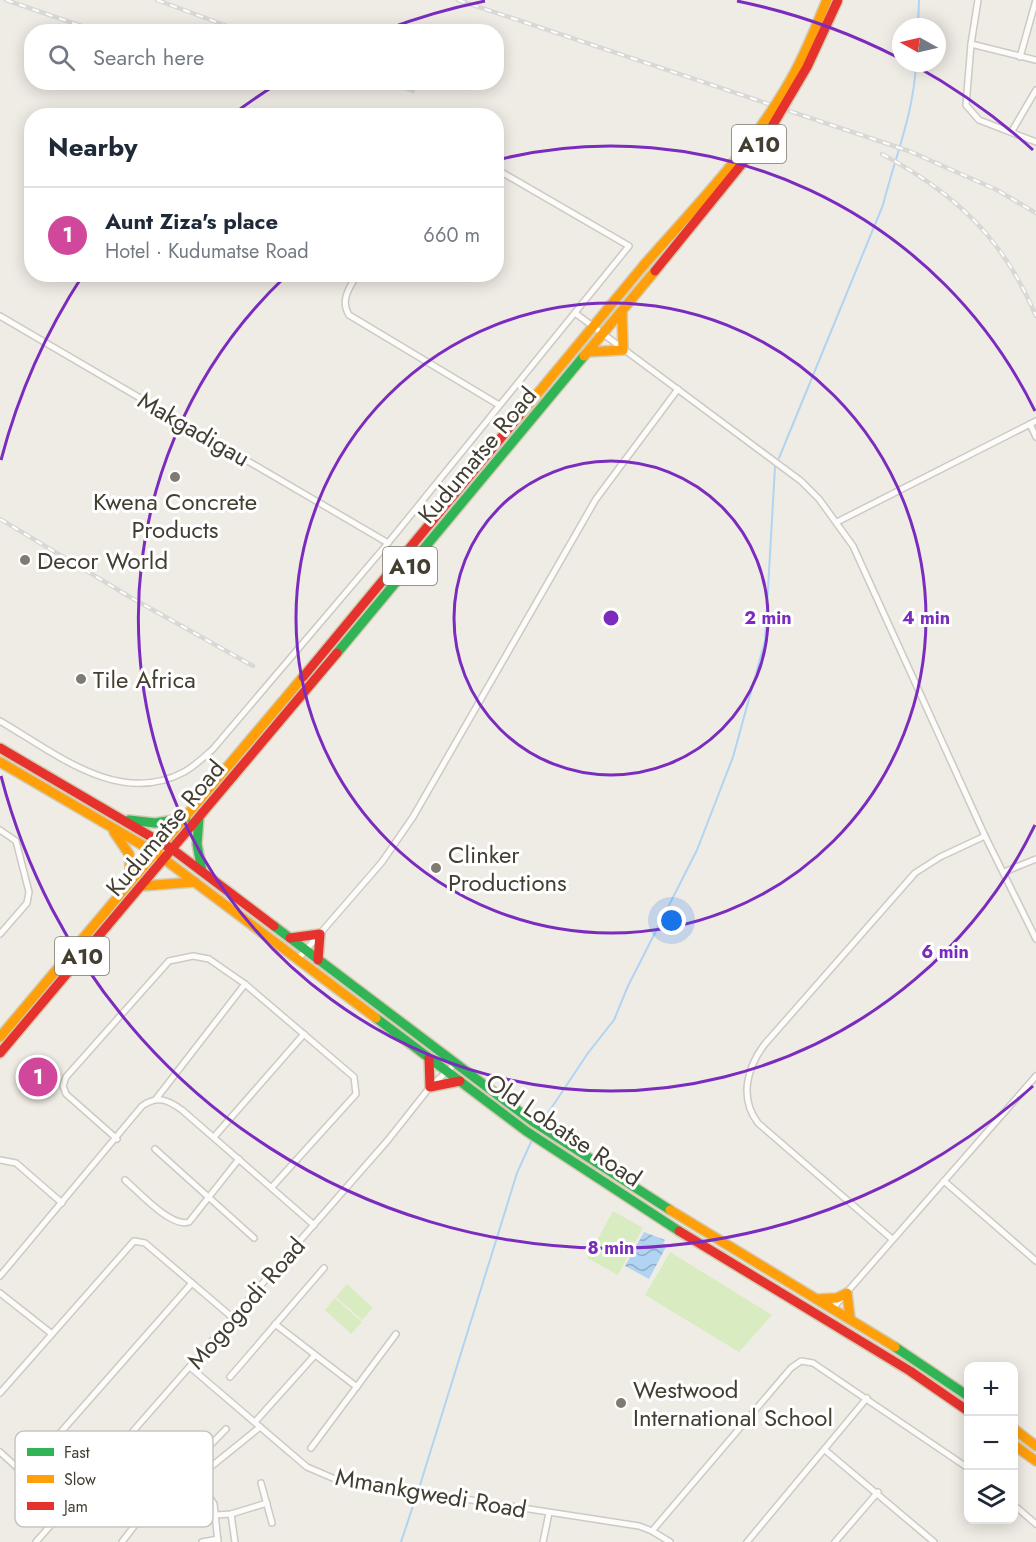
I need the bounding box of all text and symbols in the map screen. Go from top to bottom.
north arrow [892,18,946,72]
search box [24,24,504,90]
icon: search [45,41,78,74]
text: Search here [93,41,204,73]
road number: A10 [732,125,786,163]
text: Nearby [48,128,137,166]
text: Aunt Ziza's place [105,205,278,237]
text: 1 [62,221,73,250]
text: 660 m [423,221,480,250]
text: Hotel · Kudumatse Road [105,237,309,266]
street label: Kudumatse Road [409,379,545,531]
street label: Makgadigau [131,383,257,475]
marker: Kwena Concrete Products [168,470,182,484]
place label: Kwena Concrete Products [93,484,257,547]
place label: Decor World [37,543,168,578]
road number: A10 [383,547,437,585]
marker: Decor World [18,553,32,567]
text: 2 min [744,605,792,631]
text: 4 min [902,605,950,631]
centre of rings [601,608,621,628]
place label: Tile Africa [93,662,196,697]
marker: Tile Africa [74,672,88,686]
street label: Kudumatse Road [97,752,233,904]
place label: Clinker Productions [448,837,567,900]
marker: Clinker Productions [429,861,443,875]
your location [657,906,686,935]
road number: A10 [55,937,109,975]
text: 6 min [921,939,969,965]
pin: 1 [18,1054,57,1100]
street label: Old Lobatse Road [479,1065,649,1195]
street label: Mogogodi Road [179,1229,313,1377]
text: 8 min [588,1235,634,1261]
map controls [964,1362,1018,1524]
button: + [964,1362,1018,1416]
place label: Westwood International School [633,1372,833,1435]
marker: Westwood International School [614,1396,628,1410]
button: − [964,1416,1018,1470]
legend [15,1431,213,1527]
text: Fast [64,1441,90,1464]
street label: Mmankgwedi Road [333,1459,529,1527]
text: Slow [64,1468,96,1491]
button: layers [964,1470,1018,1524]
text: Jam [62,1495,88,1518]

